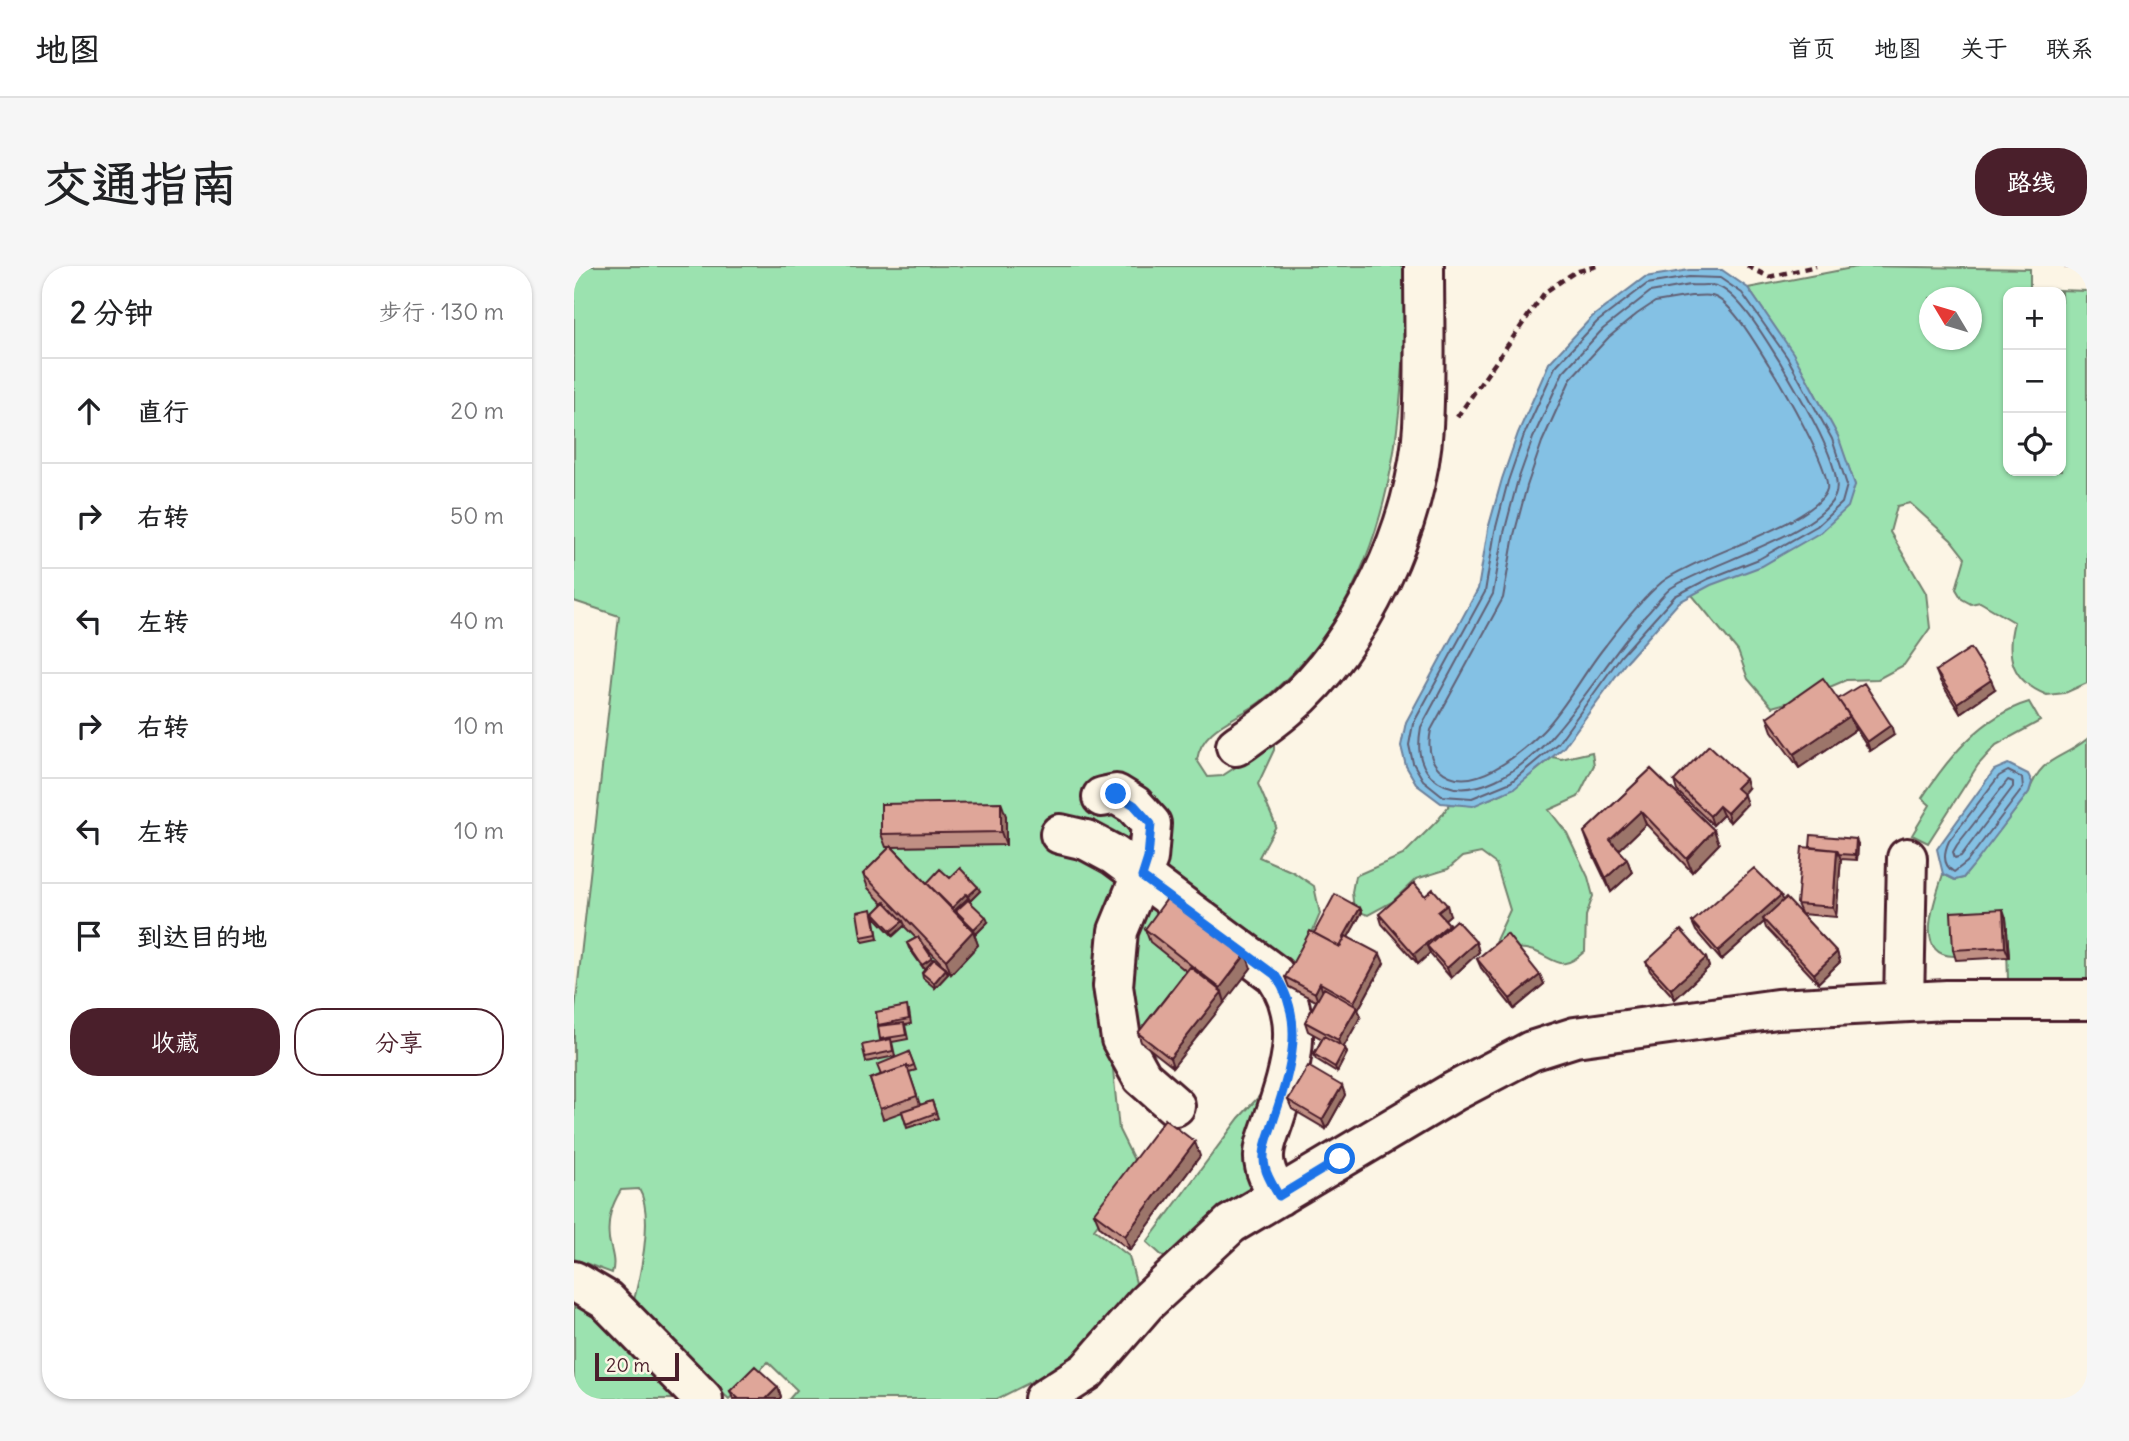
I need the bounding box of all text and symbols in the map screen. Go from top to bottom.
text: 地图 [35,28,101,70]
text: 首页 [1788,33,1836,63]
text: 地图 [1874,33,1922,63]
text: 关于 [1960,33,2008,63]
text: 联系 [2046,33,2094,63]
button: 路线 [1975,148,2087,216]
text: 交通指南 [42,153,238,214]
north arrow [1919,287,1982,350]
map controls [2003,287,2066,476]
button: + [2003,287,2066,350]
text: 2 分钟 [70,293,154,331]
text: 步行 · 130 m [379,297,504,326]
button: − [2003,350,2066,413]
icon: ahead [70,392,108,430]
text: 直行 [137,395,189,428]
text: 20 m [451,396,504,425]
button: locate [2003,413,2066,476]
icon: right [70,497,108,535]
text: 右转 [137,500,189,533]
text: 50 m [450,501,504,530]
icon: left [70,602,108,640]
text: 左转 [137,605,189,638]
text: 40 m [450,606,504,635]
icon: right [70,707,108,745]
text: 右转 [137,710,189,743]
text: 10 m [454,711,504,740]
route end [1100,778,1131,809]
icon: left [70,812,108,850]
text: 左转 [137,815,189,848]
text: 10 m [454,816,504,845]
icon: arrive [70,917,108,955]
text: 到达目的地 [137,920,267,953]
button: 收藏 [70,1008,280,1076]
button: 分享 [294,1008,504,1076]
route start [1324,1143,1355,1174]
scale bar [595,1350,679,1382]
text: 20 m [606,1353,650,1377]

